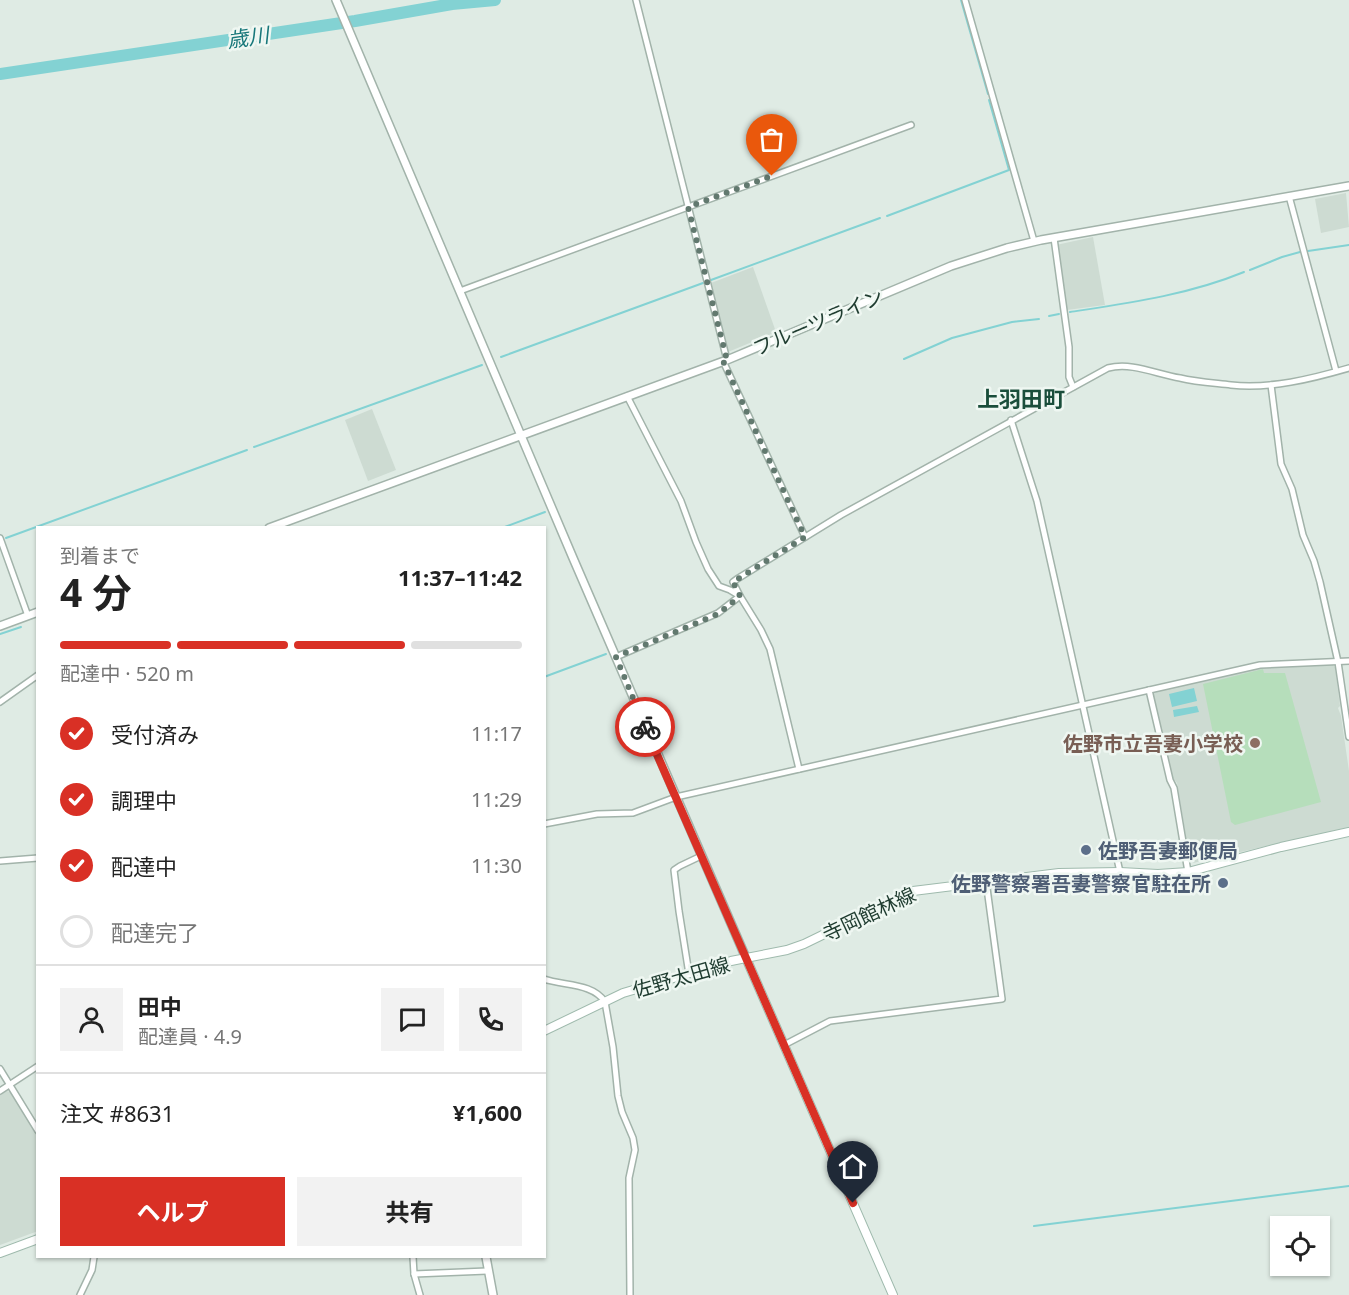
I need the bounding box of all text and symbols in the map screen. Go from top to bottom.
water label: 歳川 [225,20,273,54]
pin [746,114,797,176]
icon: bag [755,123,788,156]
street label: フルーツライン [748,282,888,362]
district label: 上羽田町 [977,383,1065,413]
text: 到着まで [60,542,140,569]
text: 11:37–11:42 [398,562,522,592]
text: 4 分 [60,565,131,618]
text: 配達中 · 520 m [60,660,194,687]
courier [615,697,675,757]
icon: bike [629,711,662,744]
icon: check [60,717,93,750]
text: 受付済み [111,719,199,749]
text: 11:17 [471,720,522,747]
place label: 佐野市立吾妻小学校 [1063,730,1243,757]
marker: 佐野市立吾妻小学校 [1248,736,1262,750]
icon: check [60,783,93,816]
text: 調理中 [111,785,177,815]
text: 11:29 [471,786,522,813]
place label: 佐野吾妻郵便局 [1098,837,1238,864]
marker: 佐野吾妻郵便局 [1079,843,1093,857]
icon: check [60,849,93,882]
text: 配達中 [111,851,177,881]
text: 11:30 [471,852,522,879]
place label: 佐野警察署吾妻警察官駐在所 [951,870,1211,897]
marker: 佐野警察署吾妻警察官駐在所 [1216,876,1230,890]
street label: 寺岡館林線 [818,881,920,947]
text: 配達完了 [111,917,199,947]
street label: 佐野太田線 [629,950,733,1004]
button: person [60,988,123,1051]
button: chat [381,988,444,1051]
button: phone [459,988,522,1051]
text: 田中 [138,991,182,1021]
text: 配達員 · 4.9 [138,1023,242,1050]
text: ¥1,600 [453,1097,522,1127]
text: 注文 #8631 [60,1098,174,1128]
pin [827,1141,878,1203]
icon: home [836,1150,869,1183]
button: ヘルプ [60,1177,285,1246]
button: 共有 [297,1177,522,1246]
map controls [1270,1216,1330,1276]
button: locate [1270,1216,1330,1276]

